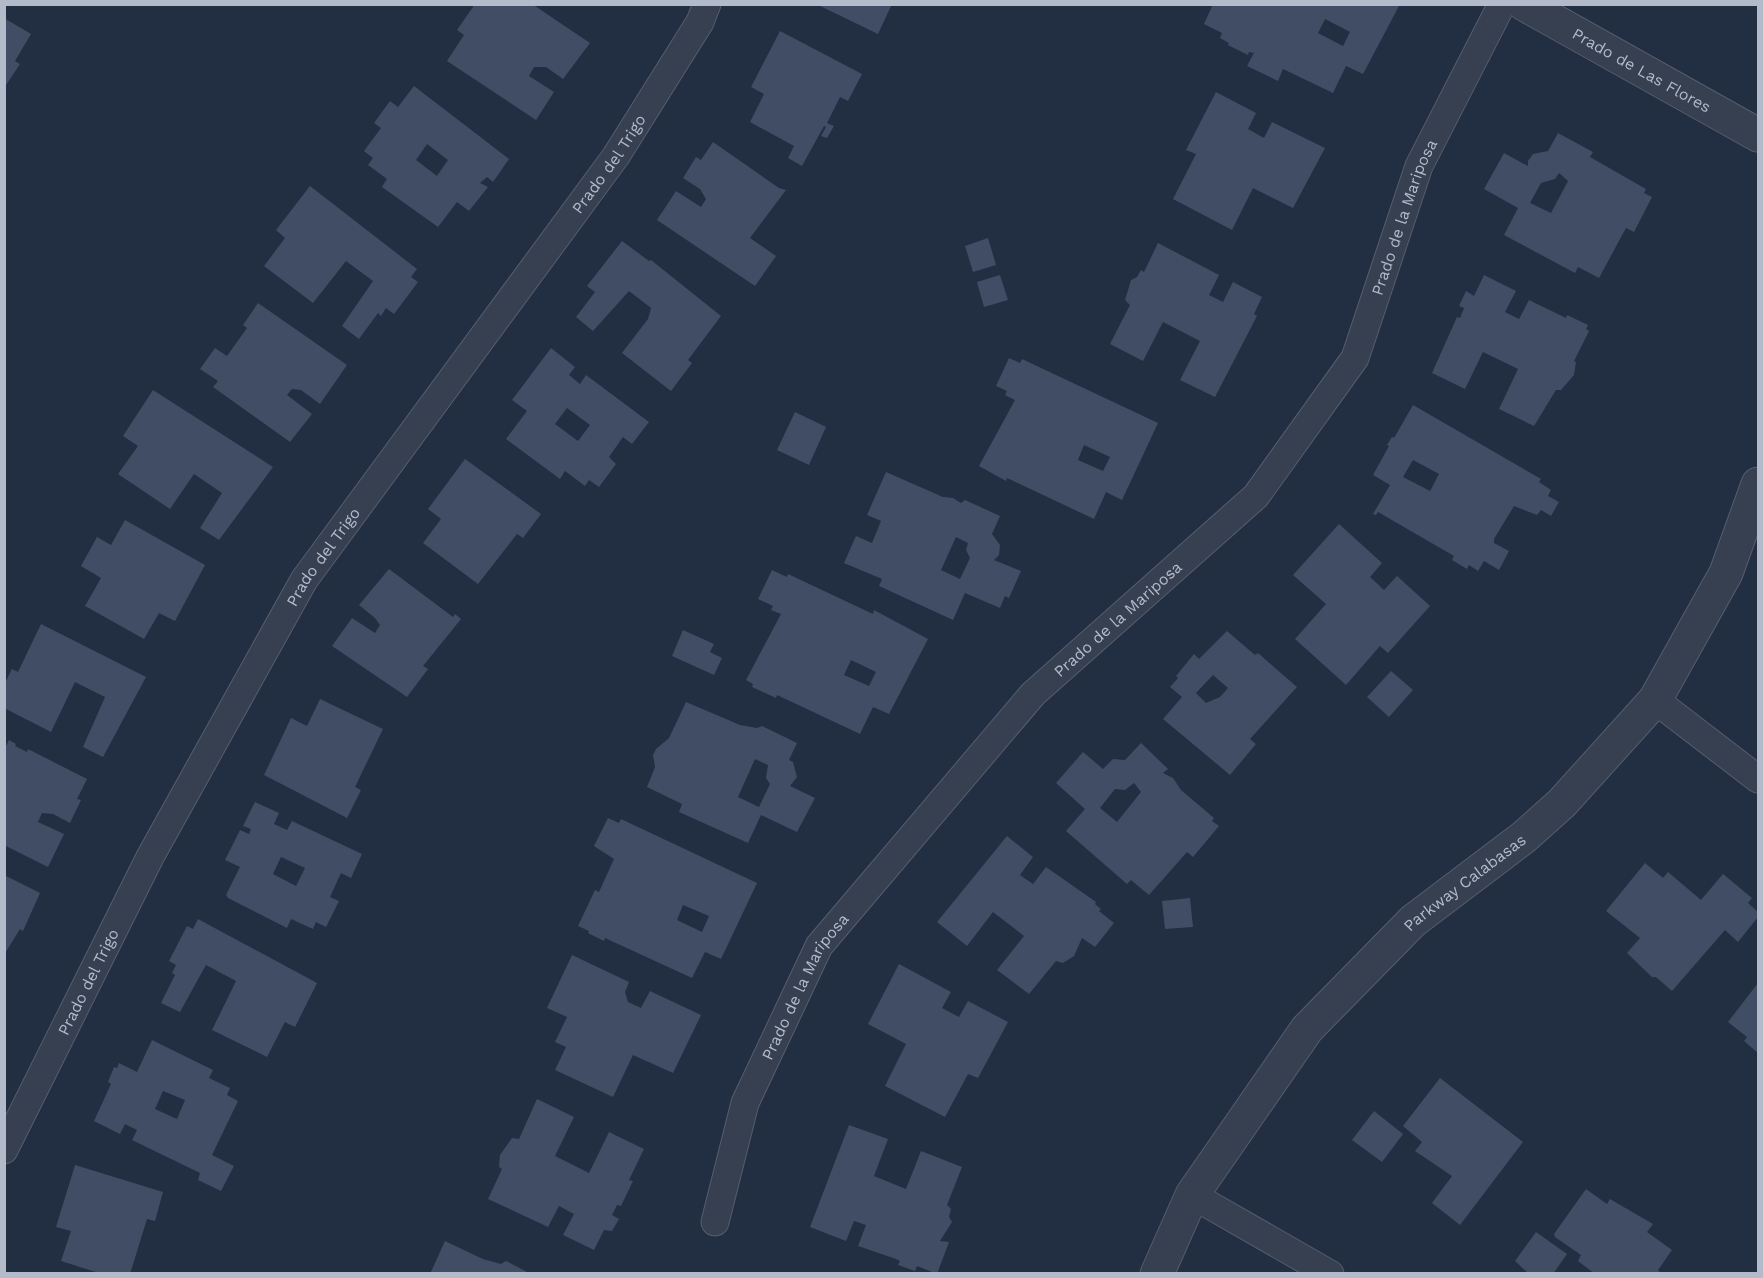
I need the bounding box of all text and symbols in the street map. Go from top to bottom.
street label: Prado de Las Flores [1569,24,1714,117]
street label: Prado del Trigo [568,111,650,217]
street label: Prado de la Mariposa [1368,136,1441,298]
street label: Prado del Trigo [282,504,364,610]
street label: Prado de la Mariposa [1050,558,1186,681]
street label: Parkway Calabasas [1400,830,1530,935]
street label: Prado de la Mariposa [758,910,853,1063]
street label: Prado del Trigo [54,926,123,1038]

